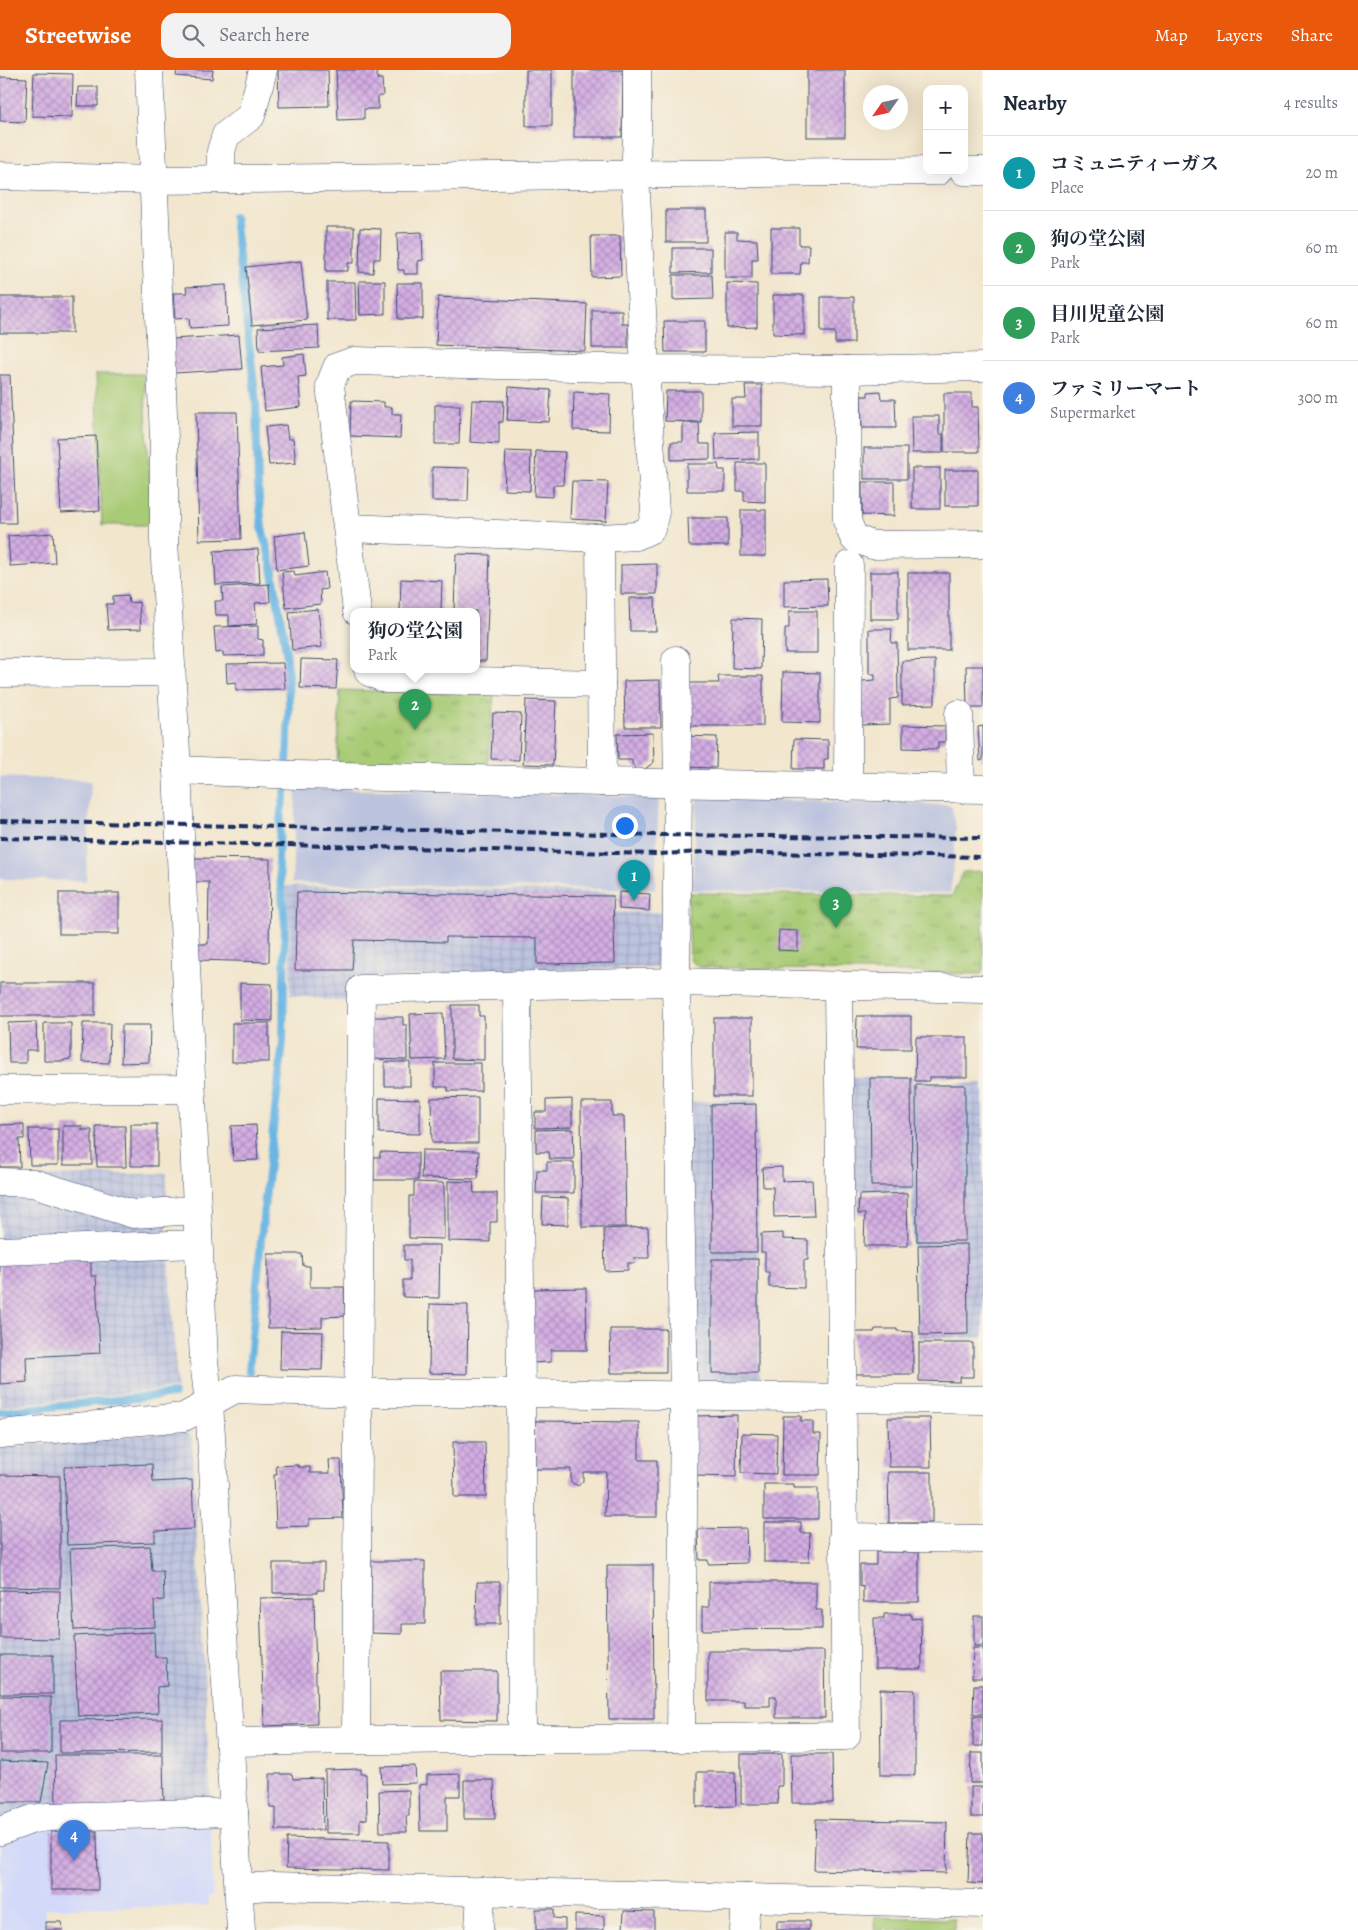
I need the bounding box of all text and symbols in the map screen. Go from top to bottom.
search box [161,13,511,58]
text: Streetwise [25,19,131,51]
icon: search [179,21,207,49]
text: Search here [219,22,310,48]
text: Map [1155,23,1188,47]
text: Layers [1216,23,1263,47]
text: Share [1291,23,1333,47]
north arrow [863,85,908,130]
map controls [923,85,968,175]
button: + [923,85,968,130]
text: Nearby [1003,89,1066,117]
text: 4 results [1284,92,1338,114]
button: − [923,130,968,175]
text: コミュニティーガス [1050,151,1219,177]
text: 1 [1016,162,1022,184]
text: 20 m [1305,162,1338,184]
text: Place [1050,177,1084,199]
text: 狗の堂公園 [1050,226,1145,252]
text: 2 [1015,237,1023,259]
text: 60 m [1306,237,1338,259]
text: Park [1050,252,1080,274]
text: 目川児童公園 [1050,301,1164,327]
text: 3 [1016,312,1022,334]
text: 60 m [1306,312,1338,334]
text: Park [1050,327,1080,349]
text: ファミリーマート [1050,376,1202,402]
text: 4 [1015,387,1023,409]
text: 300 m [1298,387,1338,409]
text: Supermarket [1050,402,1136,424]
popup [350,608,480,673]
text: 狗の堂公園 [367,618,463,644]
text: Park [367,644,398,666]
pin: 2 [399,689,431,730]
your location [612,813,638,839]
pin: 1 [618,860,650,901]
pin: 3 [820,887,852,928]
pin: 4 [58,1820,90,1861]

